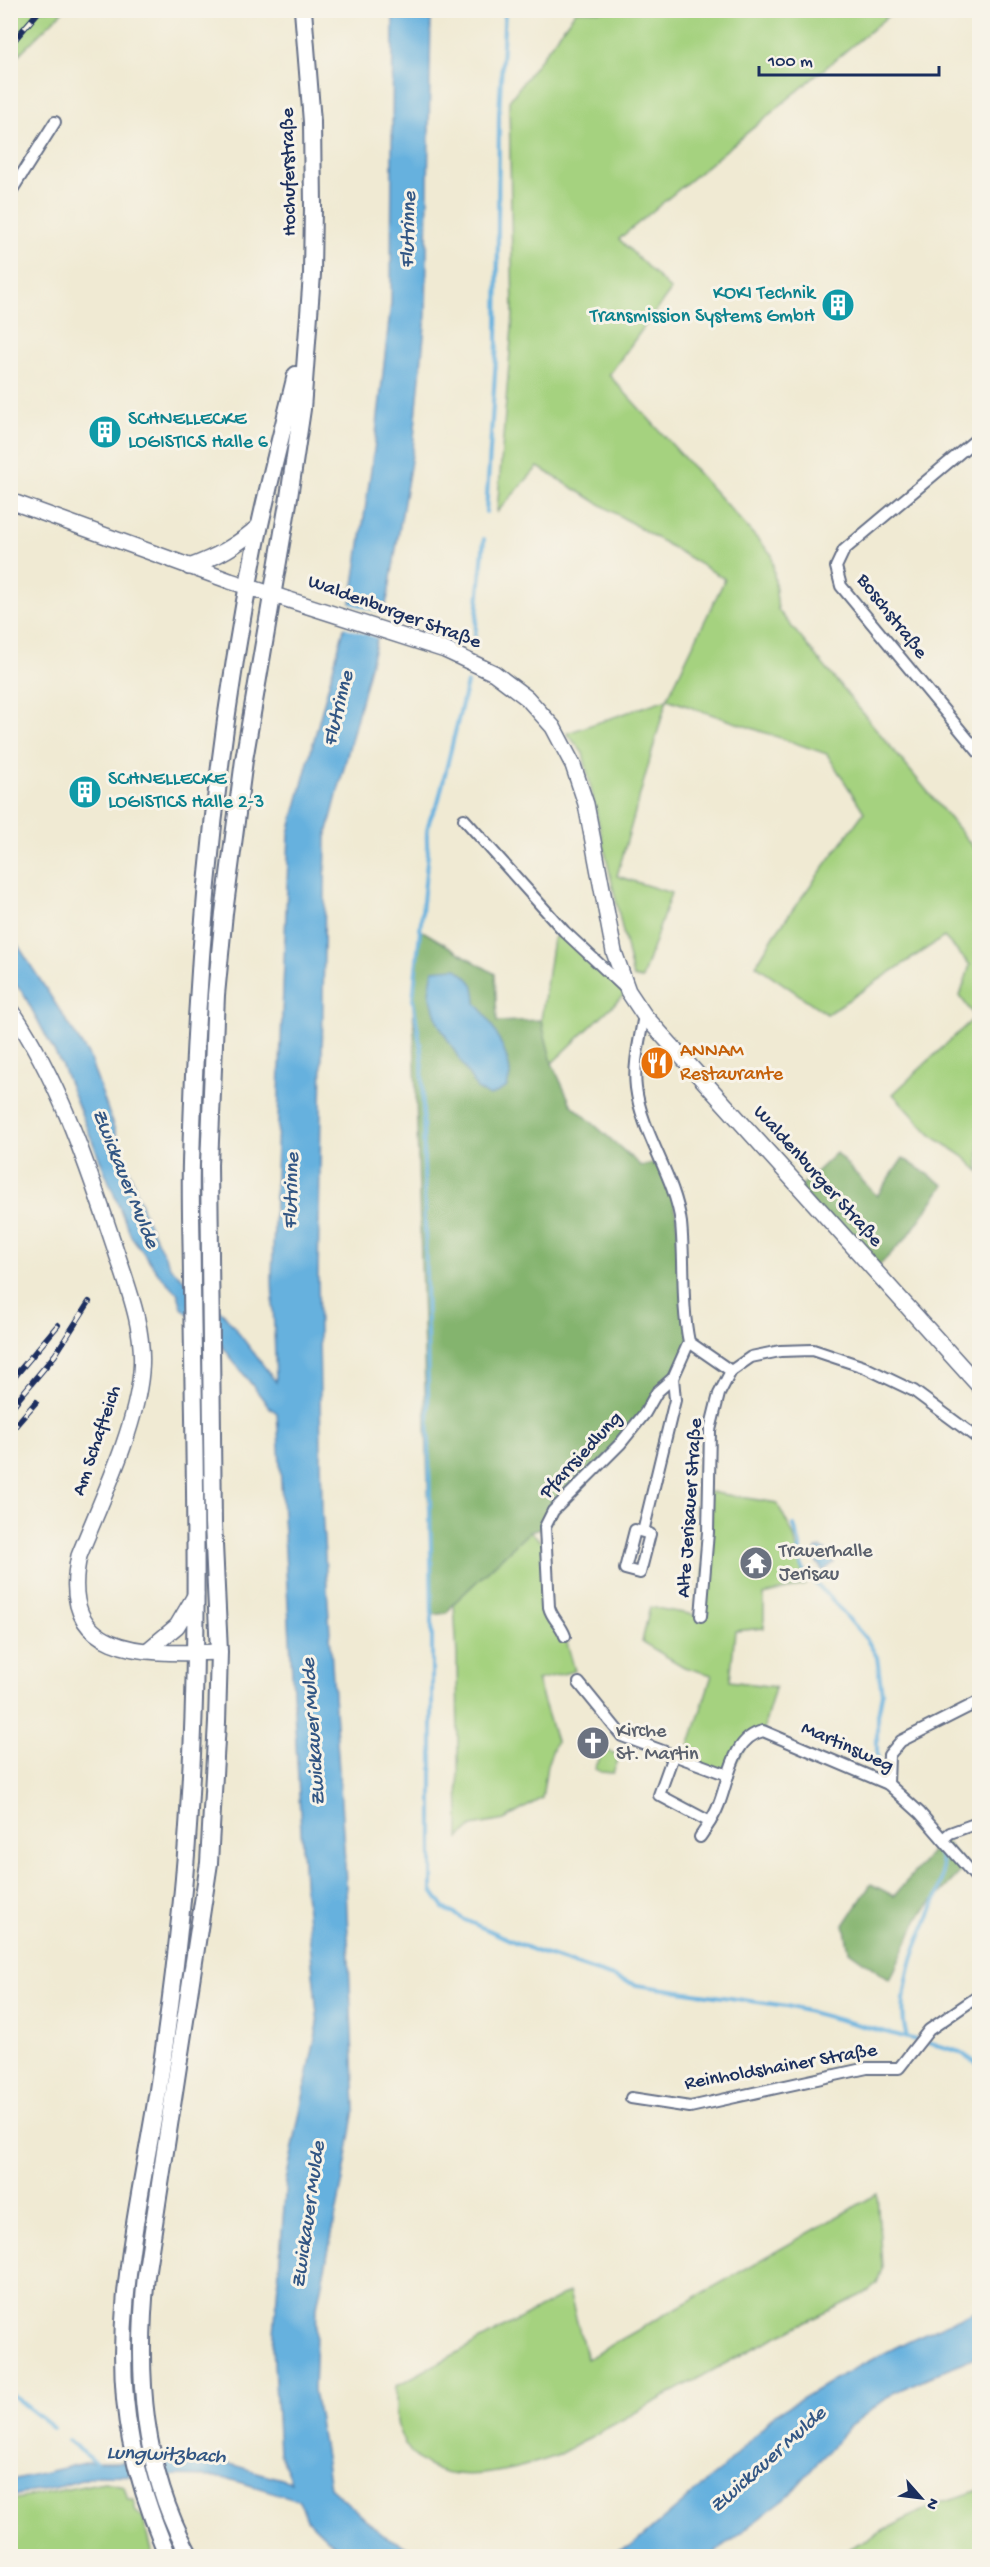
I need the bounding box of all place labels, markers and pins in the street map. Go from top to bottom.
place label: KOKI Technik Transmission Systems GmbH [589,283,817,329]
building icon: KOKI Technik Transmission Systems GmbH [820,287,856,323]
place label: SCHNELLECKE LOGISTICS Halle 6 [128,409,269,455]
building icon: SCHNELLECKE LOGISTICS Halle 6 [87,414,123,450]
place label: SCHNELLECKE LOGISTICS Halle 2-3 [108,769,264,815]
building icon: SCHNELLECKE LOGISTICS Halle 2-3 [67,774,103,810]
place label: ANNAM Restaurante [680,1041,784,1087]
restaurant icon: ANNAM Restaurante [639,1045,675,1081]
place label: Trauerhalle Jerisau [778,1541,873,1587]
temple icon: Trauerhalle Jerisau [738,1545,774,1581]
place label: Kirche St. Martin [616,1721,699,1767]
church icon: Kirche St. Martin [575,1725,611,1761]

